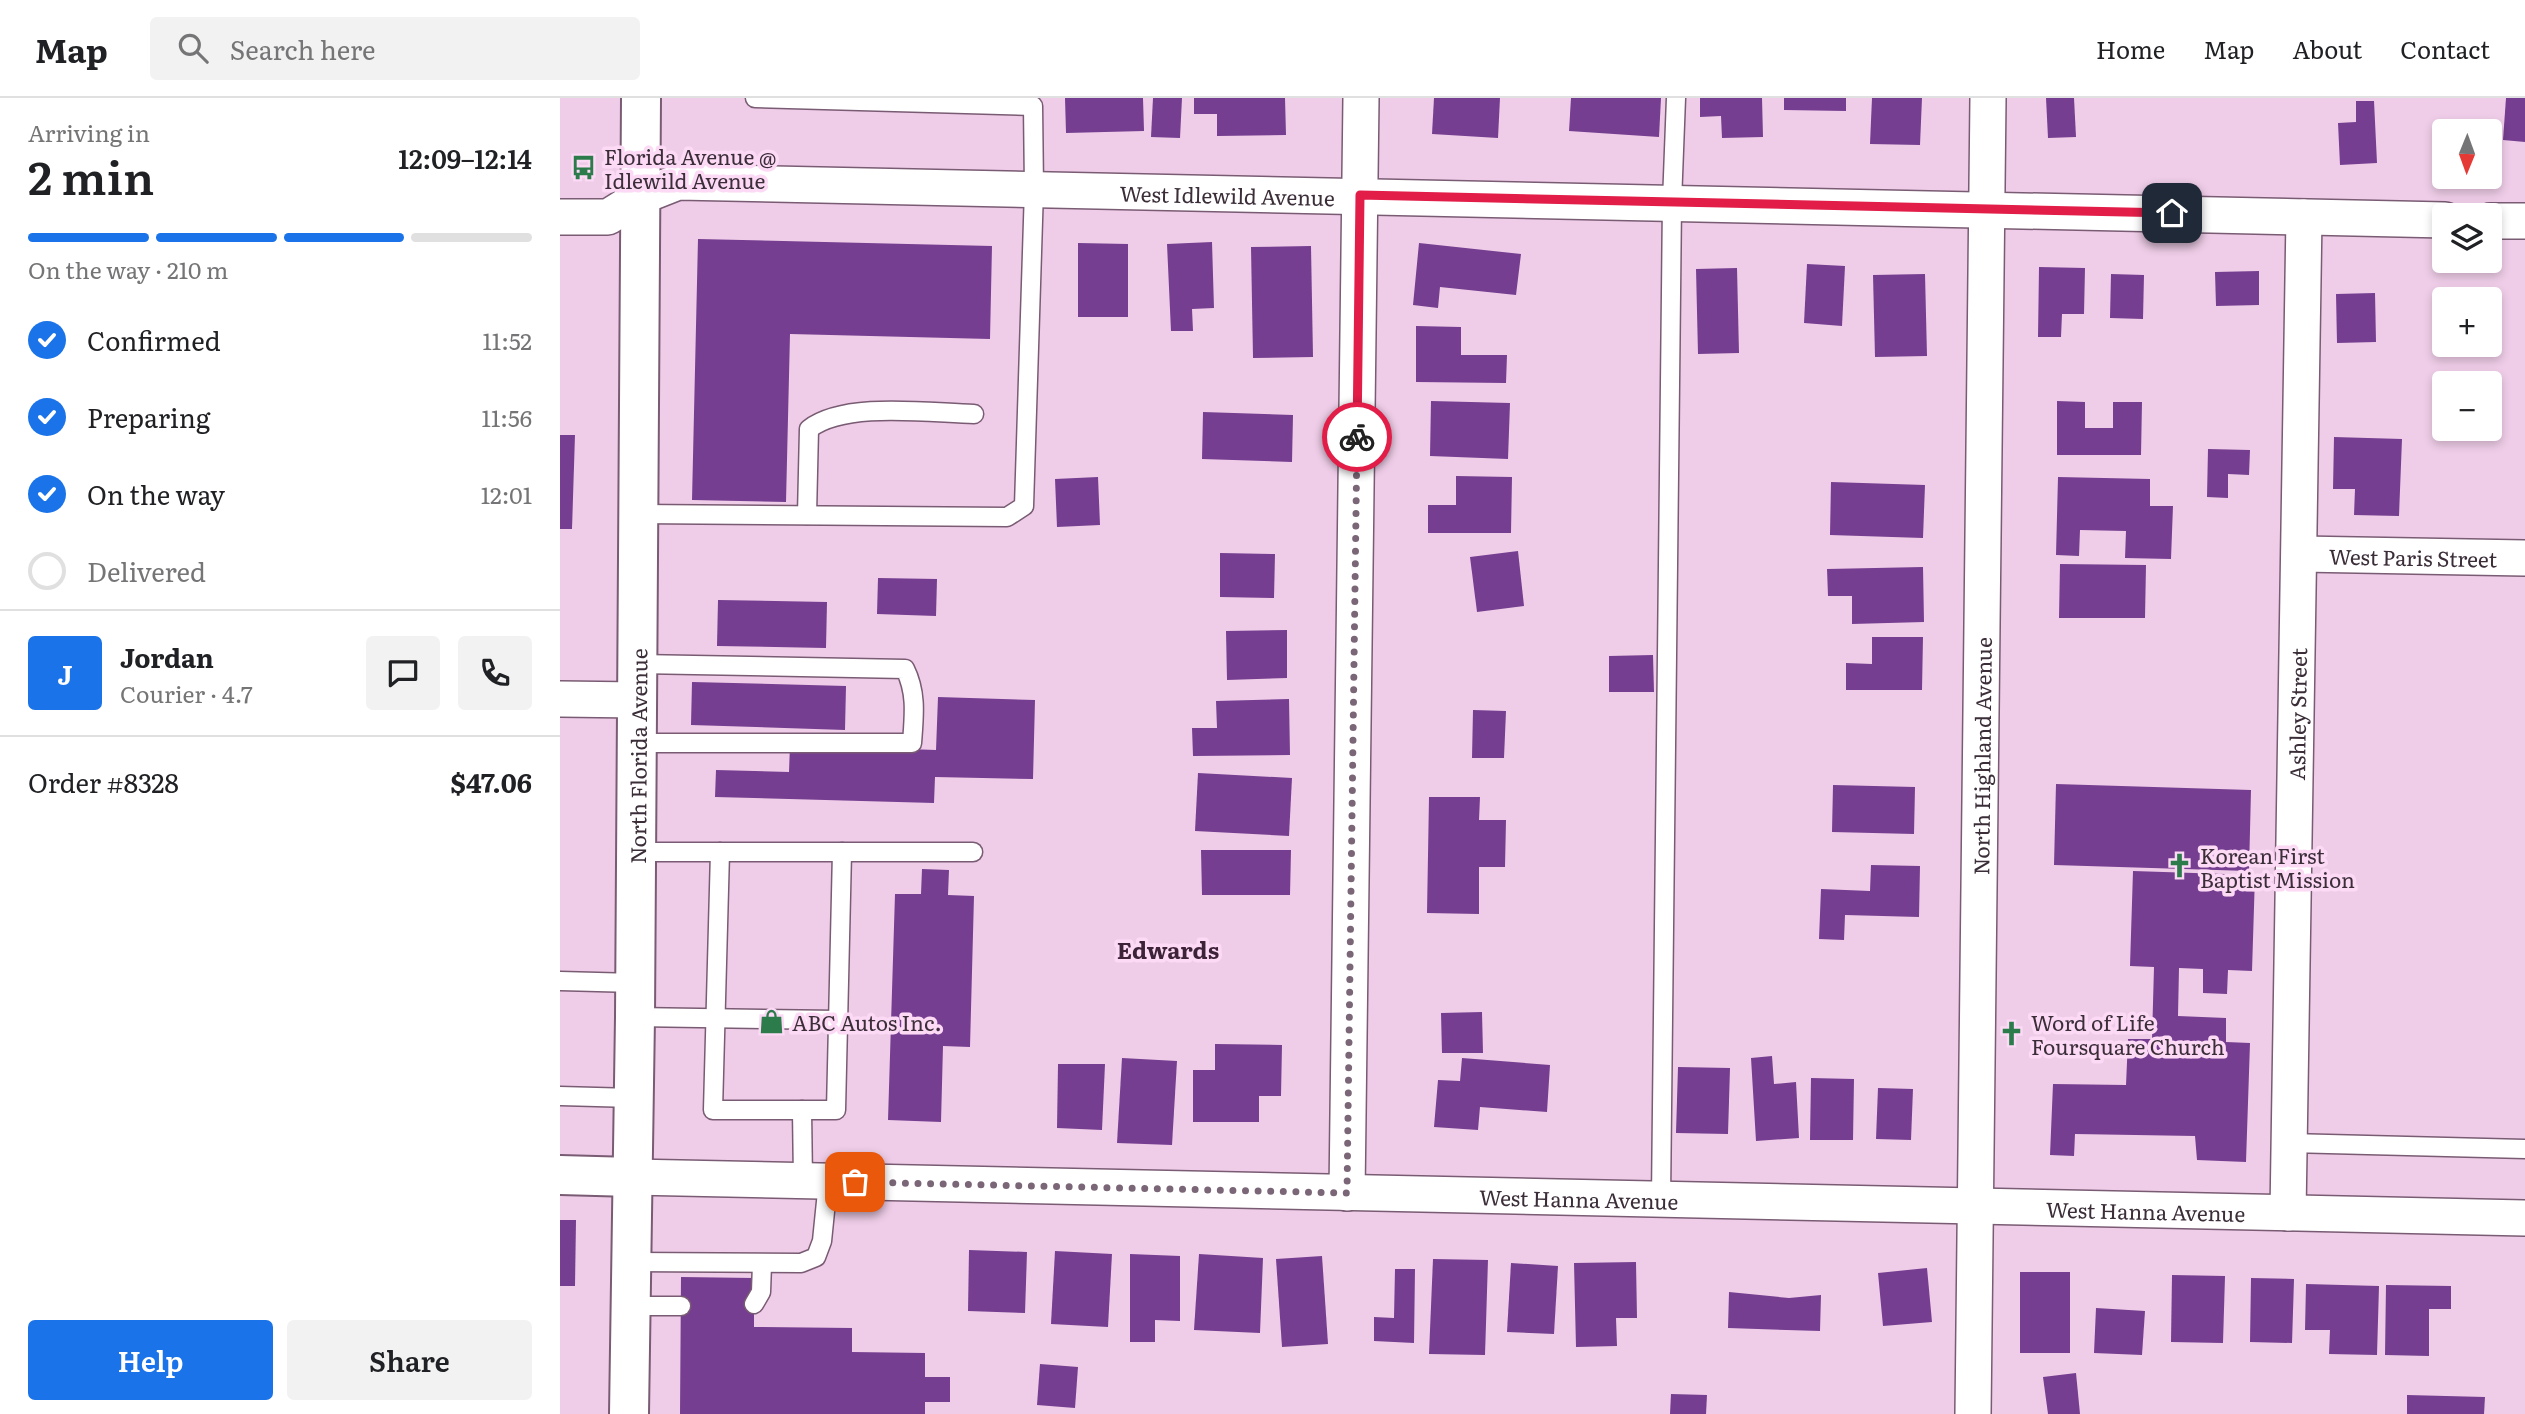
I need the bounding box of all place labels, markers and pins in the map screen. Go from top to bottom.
place label: Florida Avenue @ Idlewild Avenue [604,140,776,195]
bus stop icon: Florida Avenue @ Idlewild Avenue [570,153,598,181]
pin [2142,183,2202,243]
place label: Korean First Baptist Mission [2200,839,2355,894]
church icon: Korean First Baptist Mission [2166,852,2194,880]
place label: ABC Autos Inc. [792,1006,941,1037]
place label: Word of Life Foursquare Church [2031,1006,2225,1061]
shop icon: ABC Autos Inc. [758,1007,786,1035]
church icon: Word of Life Foursquare Church [1997,1019,2025,1047]
pin [825,1152,885,1212]

